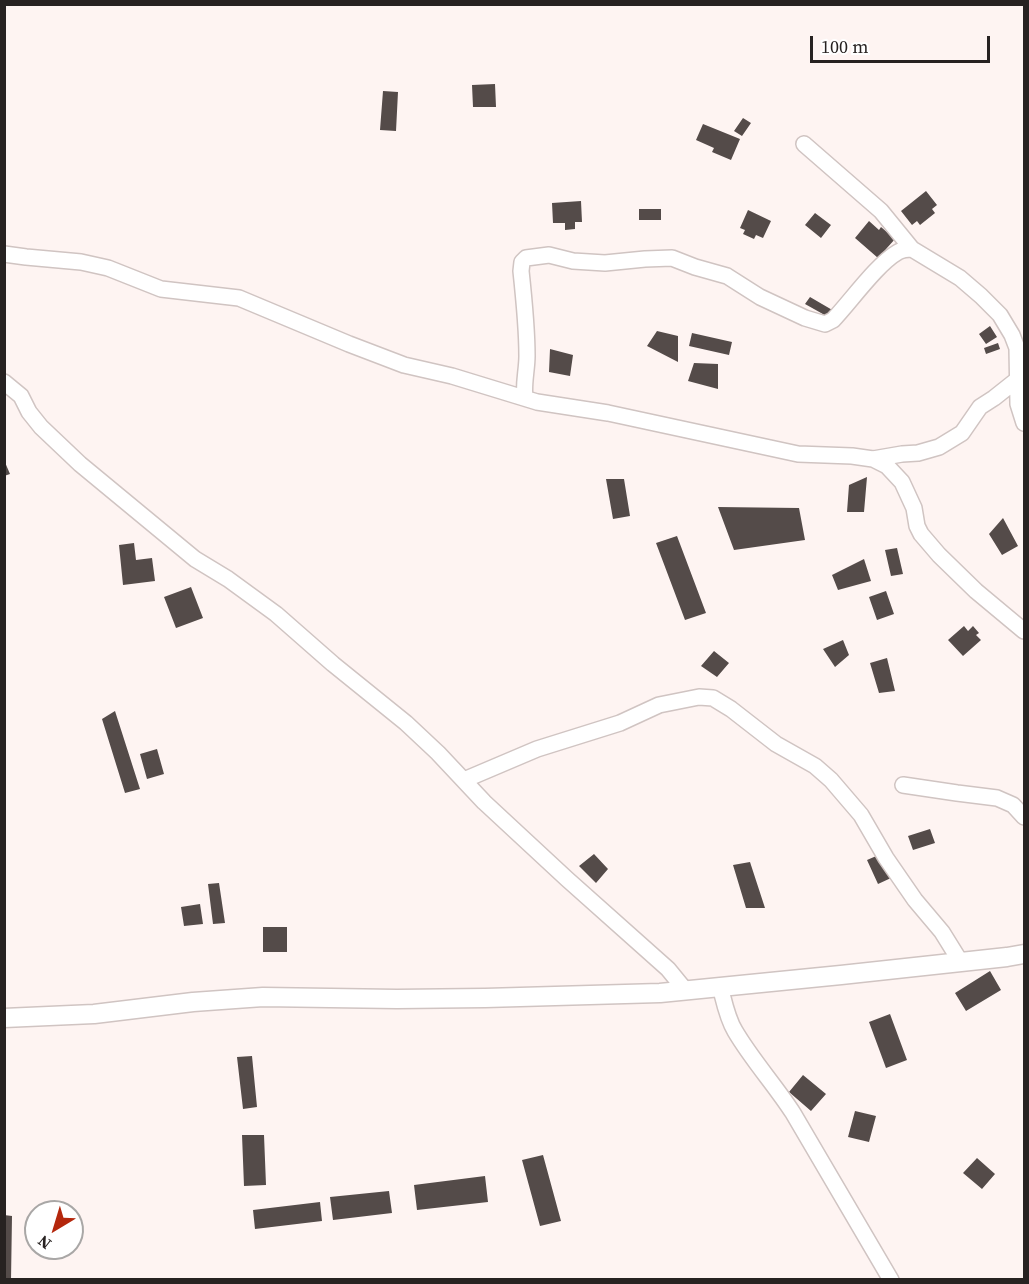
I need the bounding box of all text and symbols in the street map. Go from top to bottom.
scale bar [813,24,993,62]
text: 100 m [821,34,868,59]
north arrow [24,1200,84,1260]
text: N [33,1230,56,1255]

